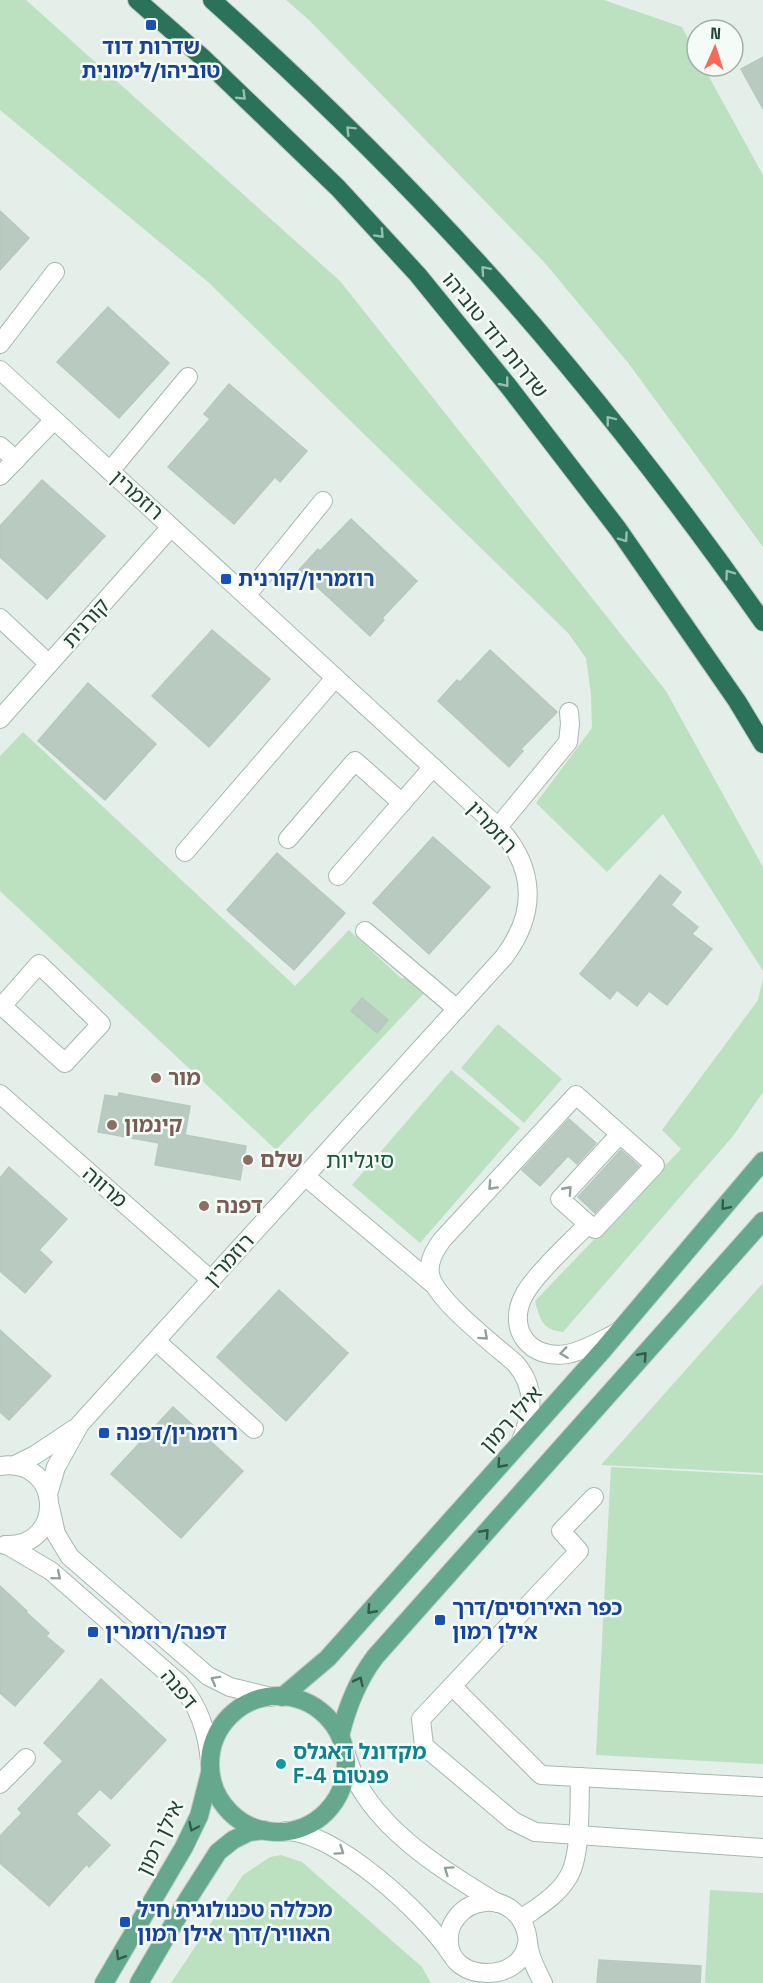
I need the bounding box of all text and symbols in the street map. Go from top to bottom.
marker: שדרות דוד טוביהו/לימונית [144,18,158,32]
north arrow [685,18,745,78]
text: N [710,23,722,44]
place label: שדרות דוד טוביהו/לימונית [82,33,220,84]
one-way arrow [235,89,246,100]
one-way arrow [346,126,357,137]
one-way arrow [373,226,384,237]
street label: שדרות דוד טוביהו [436,266,554,403]
one-way arrow [481,266,492,277]
one-way arrow [498,376,509,387]
one-way arrow [606,415,617,426]
street label: רוזמרין [105,464,169,525]
one-way arrow [617,531,628,542]
place label: רוזמרין/קורנית [238,565,375,592]
one-way arrow [725,570,736,581]
marker: רוזמרין/קורנית [219,572,233,586]
street label: קורנית [56,592,115,653]
street label: רוזמרין [461,795,523,859]
place label: מור [168,1064,201,1091]
marker: מור [149,1071,163,1085]
place label: קינמון [124,1111,183,1138]
marker: קינמון [105,1118,119,1132]
place label: שלם [260,1146,303,1173]
district label: סיגליות [326,1146,394,1174]
marker: שלם [241,1153,255,1167]
street label: מרווה [77,1160,133,1214]
one-way arrow [489,1179,500,1190]
one-way arrow [561,1187,572,1197]
place label: דפנה [216,1192,263,1219]
marker: דפנה [197,1199,211,1213]
one-way arrow [721,1199,732,1210]
street label: רוזמרין [198,1228,259,1292]
one-way arrow [478,1329,488,1340]
one-way arrow [559,1347,568,1359]
one-way arrow [636,1352,647,1363]
street label: אילן רמון [474,1380,548,1458]
place label: רוזמרין/דפנה [116,1419,238,1446]
marker: רוזמרין/דפנה [97,1426,111,1440]
one-way arrow [497,1457,508,1468]
one-way arrow [478,1529,489,1540]
one-way arrow [50,1569,61,1580]
place label: כפר האירוסים/דרך אילן רמון [452,1594,622,1645]
one-way arrow [367,1603,378,1613]
marker: כפר האירוסים/דרך אילן רמון [433,1613,447,1627]
place label: דפנה/רוזמרין [105,1618,227,1645]
marker: דפנה/רוזמרין [86,1625,100,1639]
street label: דפנה [155,1663,204,1714]
one-way arrow [211,1676,221,1687]
one-way arrow [352,1677,363,1688]
place label: מקדונל דאגלס F-4 פנטום [293,1738,427,1789]
marker: מקדונל דאגלס F-4 פנטום [274,1757,288,1771]
street label: אילן רמון [130,1796,189,1880]
one-way arrow [189,1821,201,1832]
one-way arrow [333,1844,344,1855]
one-way arrow [444,1866,455,1877]
place label: מכללה טכנולוגית חיל האוויר/דרך אילן רמון [137,1896,333,1947]
marker: מכללה טכנולוגית חיל האוויר/דרך אילן רמון [118,1915,132,1929]
one-way arrow [116,1950,128,1960]

